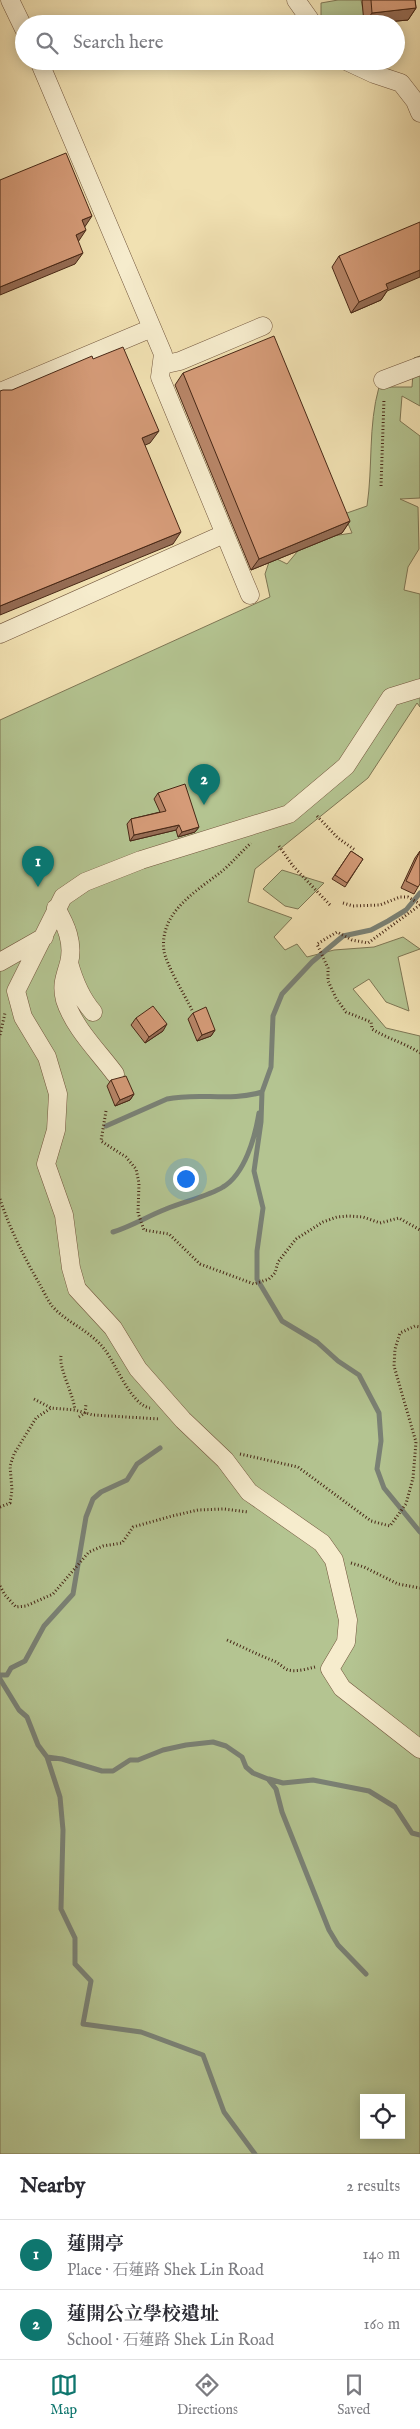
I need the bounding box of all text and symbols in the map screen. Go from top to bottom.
search box [15,15,405,70]
icon: search [33,29,61,57]
text: Search here [73,31,164,55]
pin: 2 [188,764,220,805]
pin: 1 [22,846,54,887]
your location [173,1166,199,1192]
map controls [360,2094,405,2139]
button: locate [360,2094,405,2139]
text: Nearby [20,2173,85,2200]
text: 2 results [346,2177,400,2197]
text: 蓮開亭 [67,2233,124,2257]
text: 1 [33,2245,39,2265]
text: 140 m [362,2245,400,2265]
text: Place · 石蓮路 Shek Lin Road [67,2261,264,2281]
text: 蓮開公立學校遺址 [67,2303,219,2327]
text: 2 [32,2315,40,2335]
text: 160 m [364,2315,400,2335]
text: School · 石蓮路 Shek Lin Road [67,2331,274,2351]
tab: Map [50,2371,78,2419]
tab: Directions [177,2371,238,2419]
tab: Saved [337,2371,370,2419]

